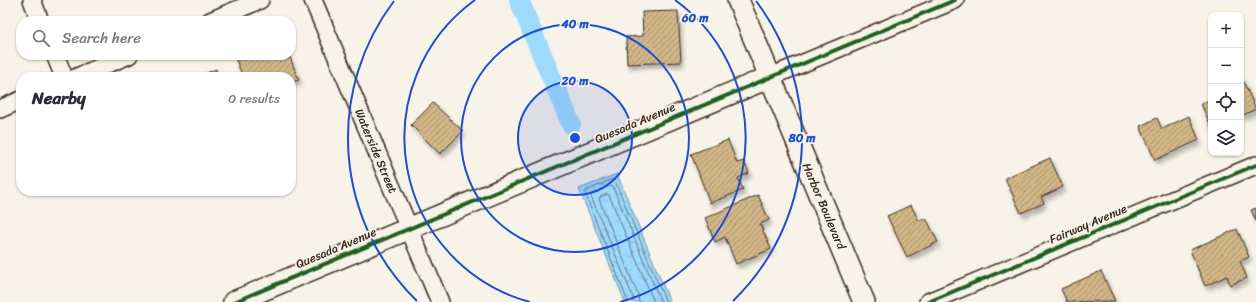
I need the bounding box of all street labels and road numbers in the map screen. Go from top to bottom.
street label: Quesada Avenue [591,96,679,150]
street label: Waterside Street [348,105,404,197]
street label: Harbor Boulevard [796,159,853,254]
street label: Fairway Avenue [1046,198,1131,250]
street label: Quesada Avenue [292,221,380,275]

